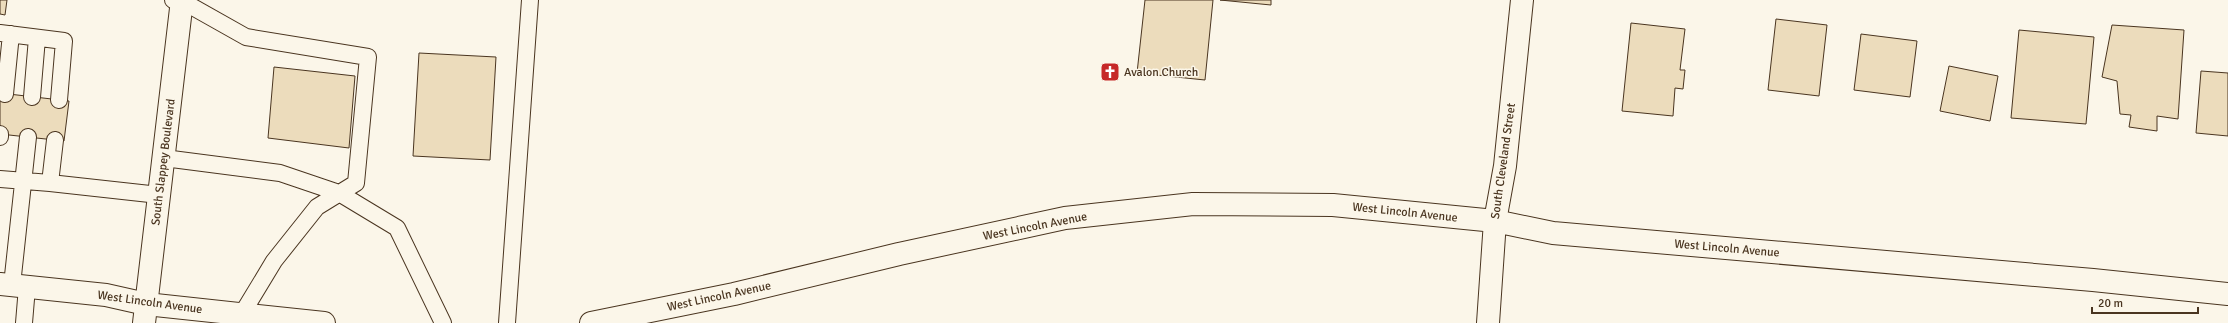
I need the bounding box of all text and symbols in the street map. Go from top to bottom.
church icon: Avalon Church [1099,61,1121,83]
place label: Avalon Church [1124,65,1198,80]
street label: South Slappey Boulevard [148,98,179,226]
street label: South Cleveland Street [1488,102,1519,220]
street label: West Lincoln Avenue [1352,200,1458,225]
street label: West Lincoln Avenue [982,209,1088,244]
street label: West Lincoln Avenue [1674,236,1780,261]
street label: West Lincoln Avenue [666,278,772,315]
street label: West Lincoln Avenue [97,288,203,317]
scale bar [2092,289,2198,315]
text: 20 m [2098,296,2123,311]

